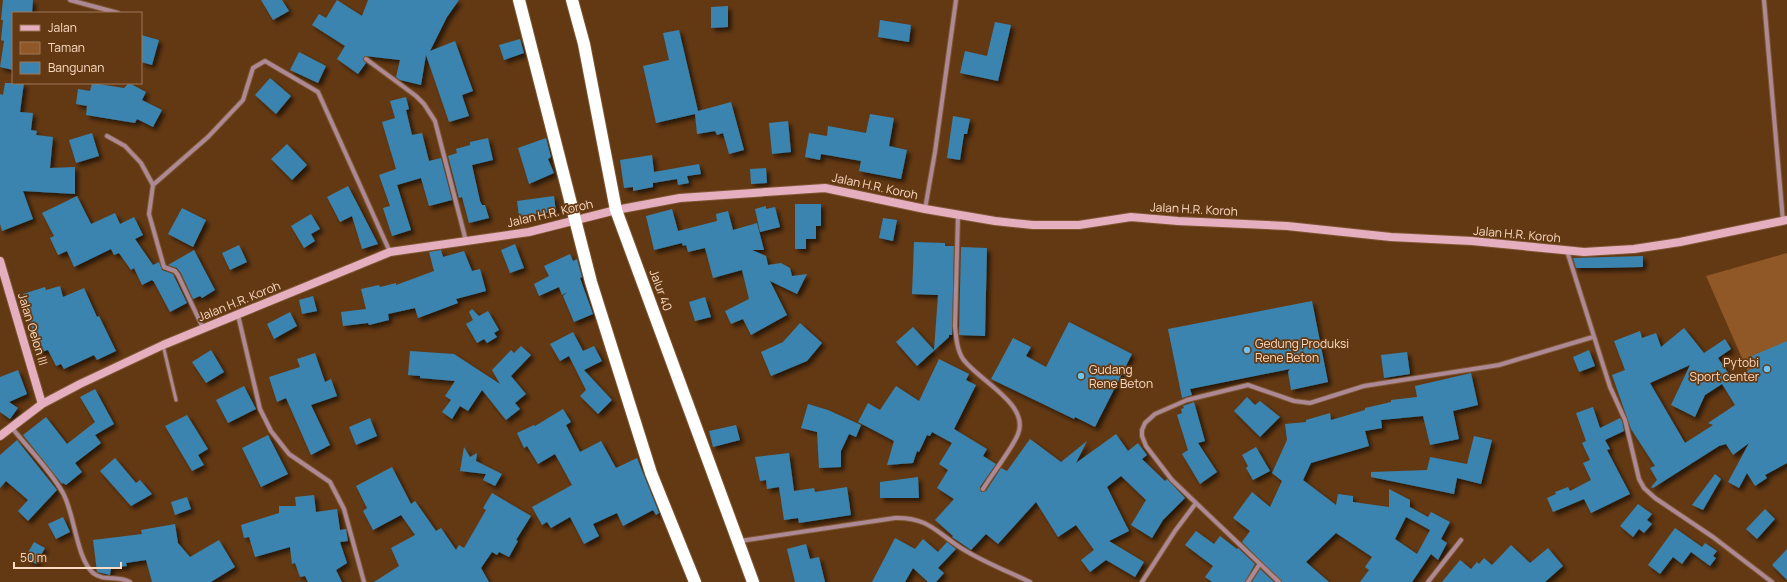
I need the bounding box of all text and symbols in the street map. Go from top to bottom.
legend [12,12,142,84]
text: Jalan [48,19,77,36]
text: Taman [48,39,85,56]
text: Bangunan [48,59,104,76]
street label: Jalan H.R. Koroh [830,169,920,203]
street label: Jalan H.R. Koroh [505,195,595,231]
street label: Jalan H.R. Koroh [1150,198,1238,220]
street label: Jalan H.R. Koroh [1473,222,1561,246]
street label: Jalur 40 [646,267,676,313]
street label: Jalan H.R. Koroh [195,277,283,325]
street label: Jalan Oelon III [14,291,52,367]
place label: Gedung Produksi Rene Beton [1255,335,1349,366]
marker: Gedung Produksi Rene Beton [1242,345,1252,355]
place label: Pytobi Sport center [1690,354,1760,385]
place label: Gudang Rene Beton [1089,361,1153,392]
marker: Pytobi Sport center [1762,364,1772,374]
marker: Gudang Rene Beton [1076,371,1086,381]
scale bar [14,544,121,570]
text: 50 m [20,549,47,566]

